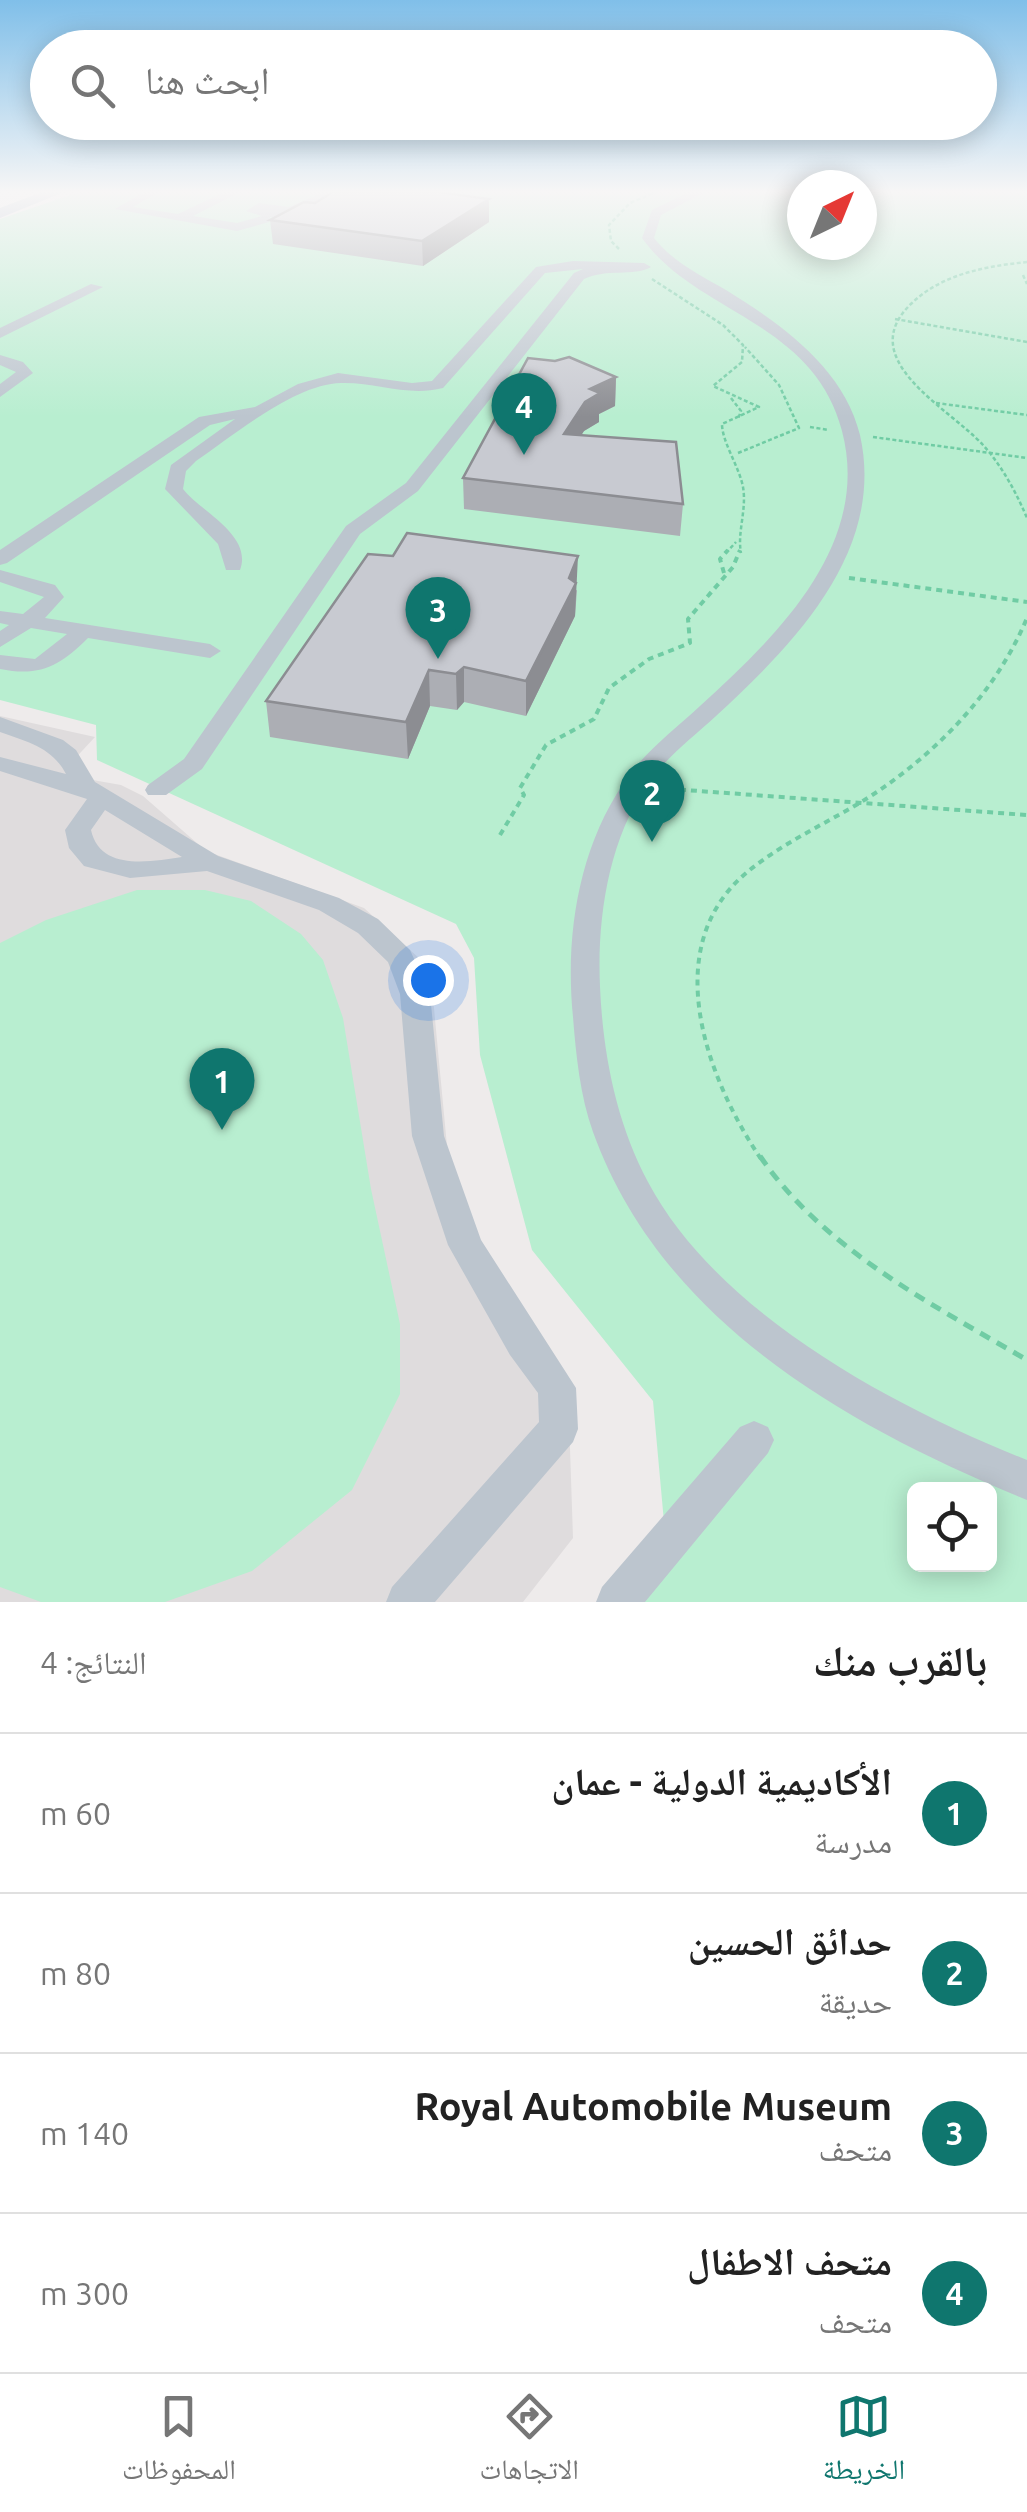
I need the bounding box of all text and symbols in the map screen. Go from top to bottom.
search box [30,30,997,140]
icon: search [65,58,120,113]
text: ابحث هنا [145,59,270,101]
north arrow [787,170,877,260]
pin: 4 [492,372,556,455]
pin: 3 [406,576,470,659]
pin: 2 [620,760,684,842]
your location [403,955,454,1006]
pin: 1 [190,1048,254,1130]
map controls [907,1482,997,1572]
button: locate [907,1482,997,1572]
text: بالقرب منك [813,1637,987,1684]
text: النتائج: 4 [40,1644,147,1680]
text: الأكاديمية الدولية - عمان [551,1760,892,1802]
text: 60 m [40,1795,111,1831]
text: 1 [945,1795,964,1831]
text: مدرسة [814,1823,892,1859]
text: حدائق الحسين [688,1920,892,1962]
text: 80 m [40,1955,111,1991]
text: 2 [945,1955,964,1991]
text: حديقة [819,1983,892,2019]
text: Royal Automobile Museum [414,2085,892,2127]
text: 140 m [40,2115,129,2151]
text: 3 [945,2115,964,2151]
text: متحف [818,2131,892,2167]
text: متحف الاطفال [687,2240,892,2282]
text: 300 m [40,2275,129,2311]
text: 4 [945,2275,964,2311]
text: متحف [818,2303,892,2339]
tab: المحفوظات [122,2389,236,2497]
tab: الاتجاهات [480,2389,579,2497]
tab: الخريطة [823,2389,905,2497]

